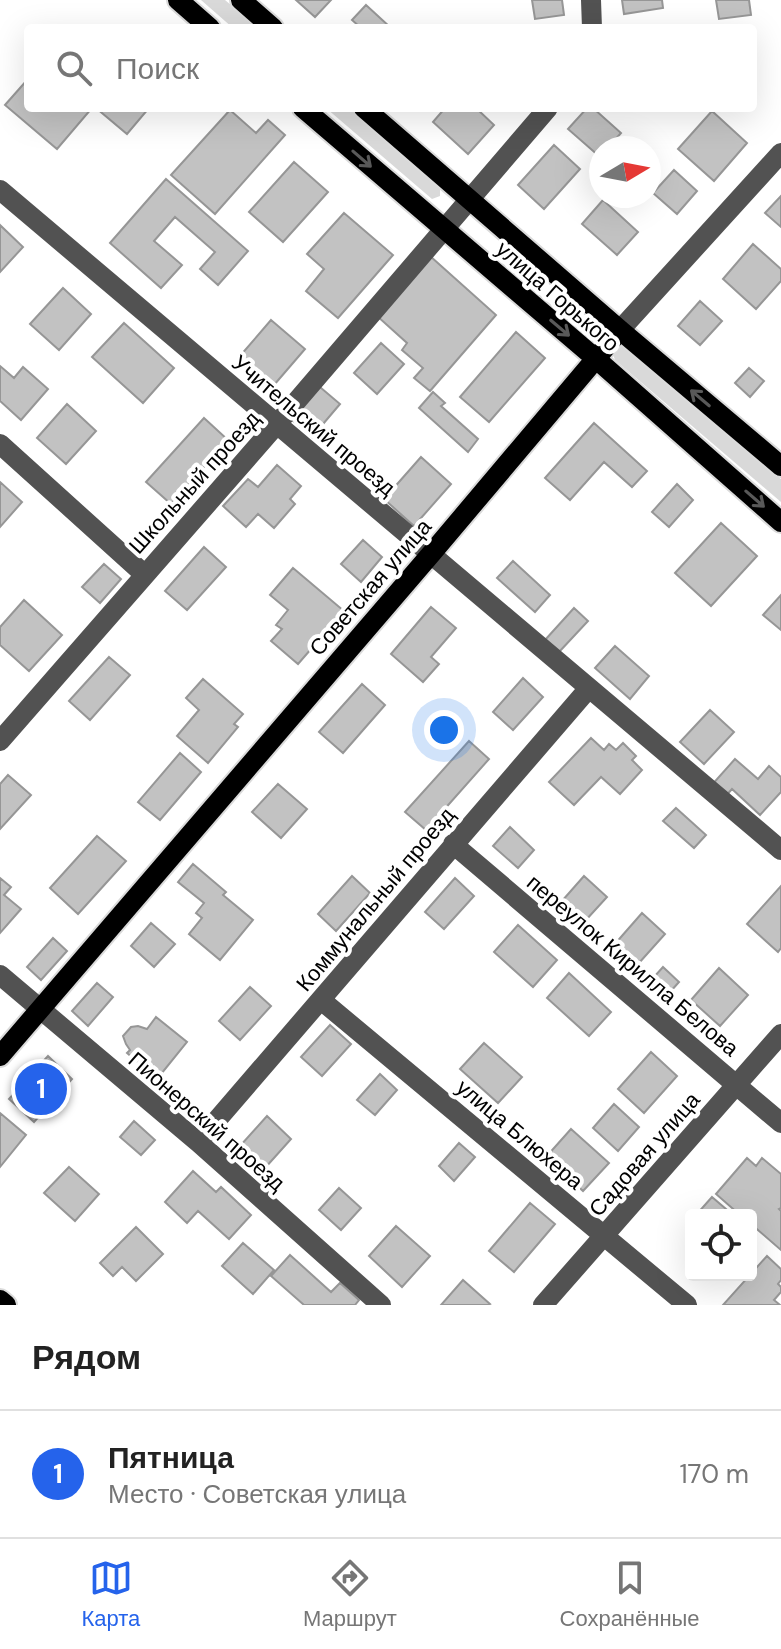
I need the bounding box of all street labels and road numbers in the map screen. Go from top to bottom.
street label: улица Горького [490,235,626,358]
street label: Учительский проезд [226,348,402,502]
street label: Школьный проезд [122,405,266,560]
street label: Советская улица [303,512,438,662]
street label: Коммунальный проезд [290,801,461,997]
street label: переулок Кирилла Белова [521,868,745,1063]
street label: Пионерский проезд [122,1045,291,1198]
street label: улица Блюхера [450,1073,590,1196]
street label: Садовая улица [582,1086,707,1222]

